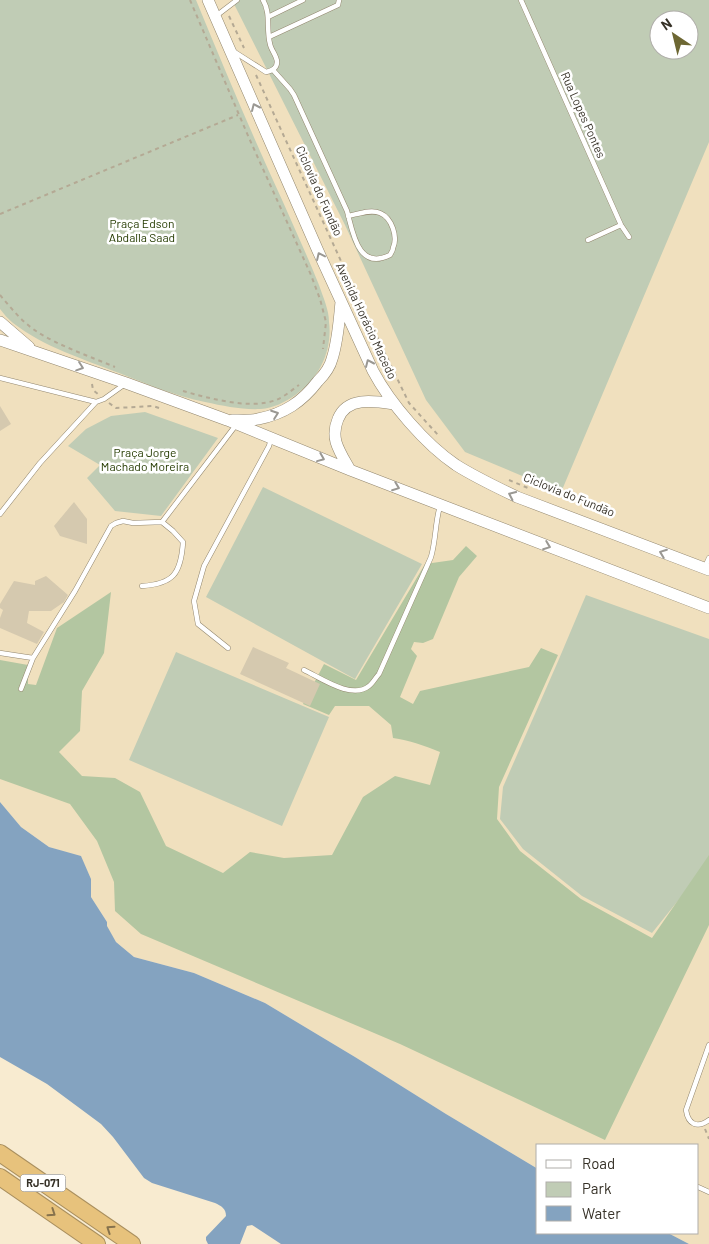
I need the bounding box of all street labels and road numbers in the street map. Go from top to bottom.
street label: Rua Lopes Pontes [559,69,609,160]
street label: Ciclovia do Fundão [294,143,346,238]
street label: Avenida Horácio Macedo [334,260,400,381]
street label: Ciclovia do Fundão [522,469,617,519]
road number: RJ-071 [20,1174,66,1192]

